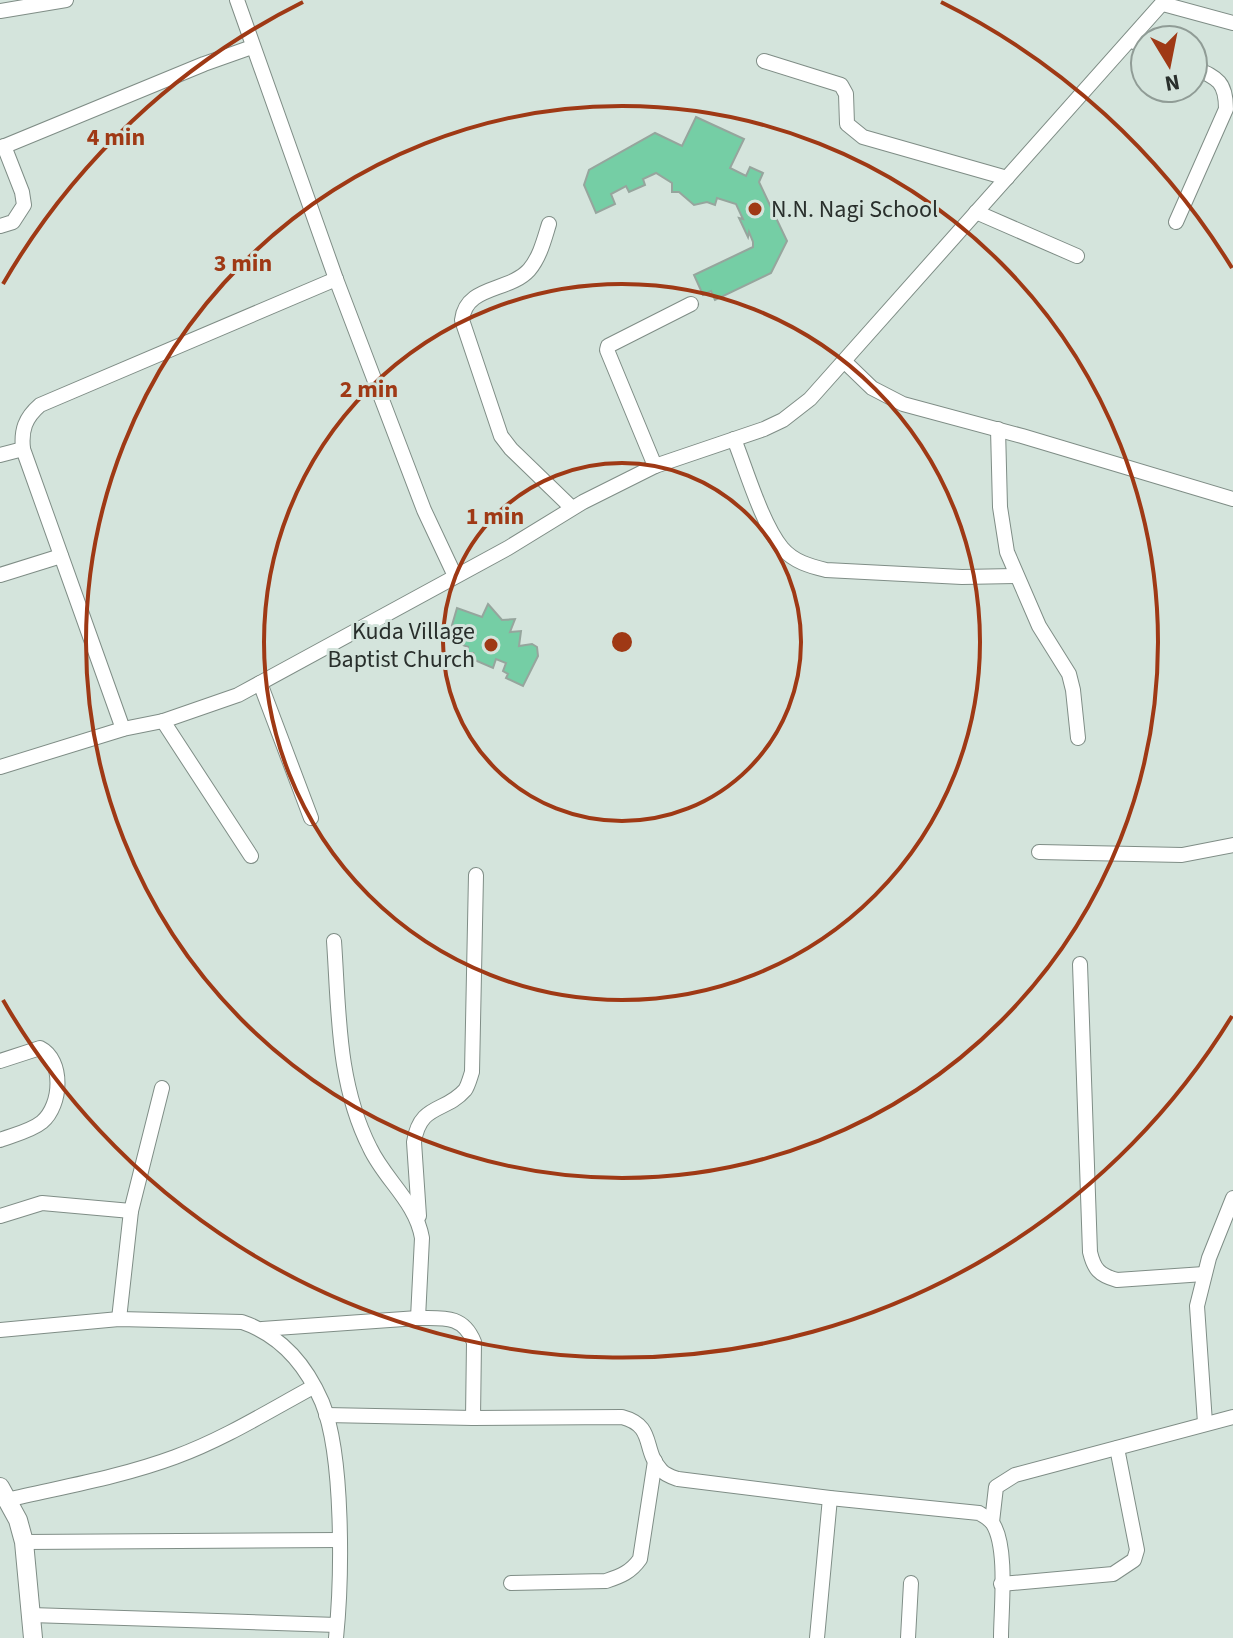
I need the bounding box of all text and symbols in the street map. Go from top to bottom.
north arrow [1129,24,1209,104]
text: N [1162,66,1182,100]
text: 4 min [87,120,145,155]
place label: N.N. Nagi School [771,192,938,227]
marker: N.N. Nagi School [746,200,764,218]
text: 3 min [214,246,272,281]
text: 2 min [340,372,398,407]
text: 1 min [466,499,524,534]
place label: Kuda Village Baptist Church [327,614,475,677]
centre of rings [608,628,636,656]
marker: Kuda Village Baptist Church [482,636,500,654]

